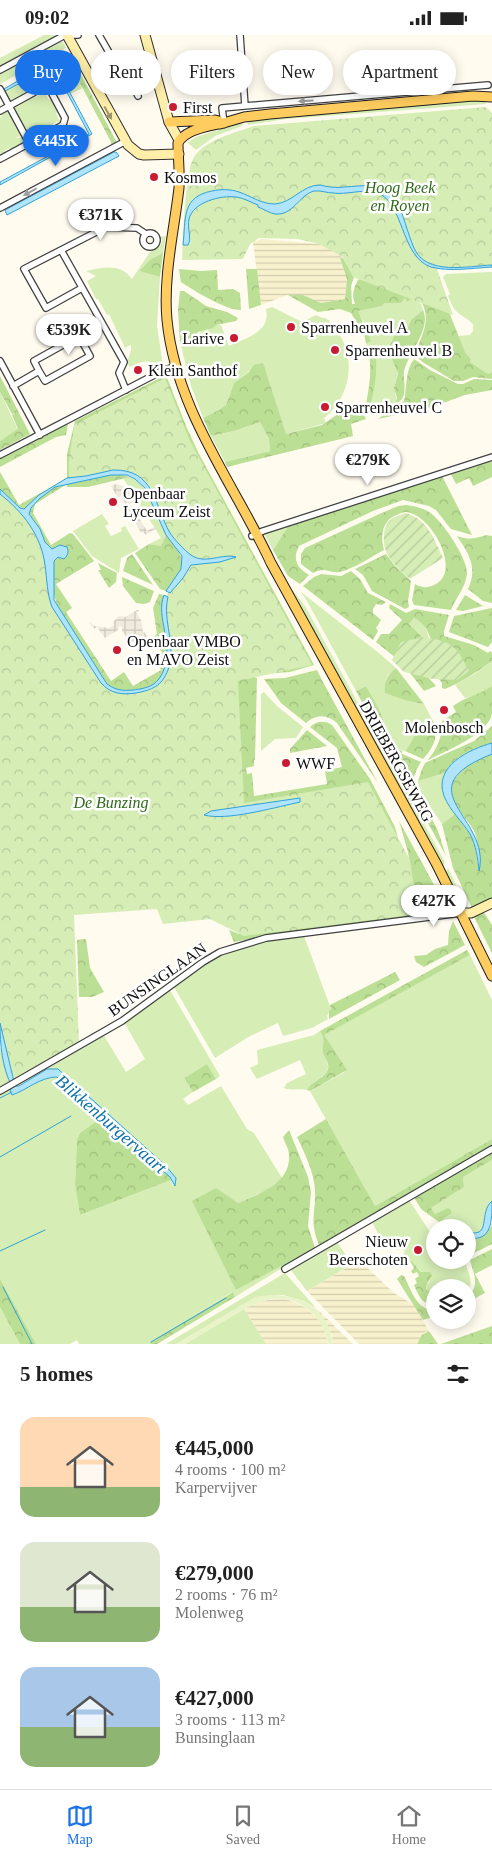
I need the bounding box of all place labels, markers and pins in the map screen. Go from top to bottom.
place label: First [183,99,213,116]
marker: First [167,101,179,113]
pin: €445K [21,125,91,167]
place label: Kosmos [164,169,216,186]
marker: Kosmos [148,171,160,183]
pin: €371K [66,199,136,241]
pin: €539K [34,313,104,356]
place label: Sparrenheuvel A [301,319,409,337]
marker: Sparrenheuvel A [285,321,297,333]
place label: Larive [182,330,224,347]
marker: Larive [228,332,240,344]
place label: Sparrenheuvel B [345,342,452,360]
marker: Sparrenheuvel B [329,344,341,356]
place label: Klein Santhof [148,362,238,379]
marker: Klein Santhof [132,364,144,376]
place label: Sparrenheuvel C [335,399,442,417]
marker: Sparrenheuvel C [319,401,331,413]
pin: €279K [333,443,403,486]
place label: Openbaar Lyceum Zeist [123,485,211,521]
marker: Openbaar Lyceum Zeist [107,496,119,508]
place label: Openbaar VMBO en MAVO Zeist [127,633,241,668]
marker: Openbaar VMBO en MAVO Zeist [111,644,123,656]
marker: Molenbosch [438,704,450,716]
place label: Molenbosch [404,719,484,736]
place label: WWF [296,755,335,772]
marker: WWF [280,757,292,769]
pin: €427K [399,885,469,927]
place label: Nieuw Beerschoten [329,1233,408,1268]
marker: Nieuw Beerschoten [412,1244,424,1256]

